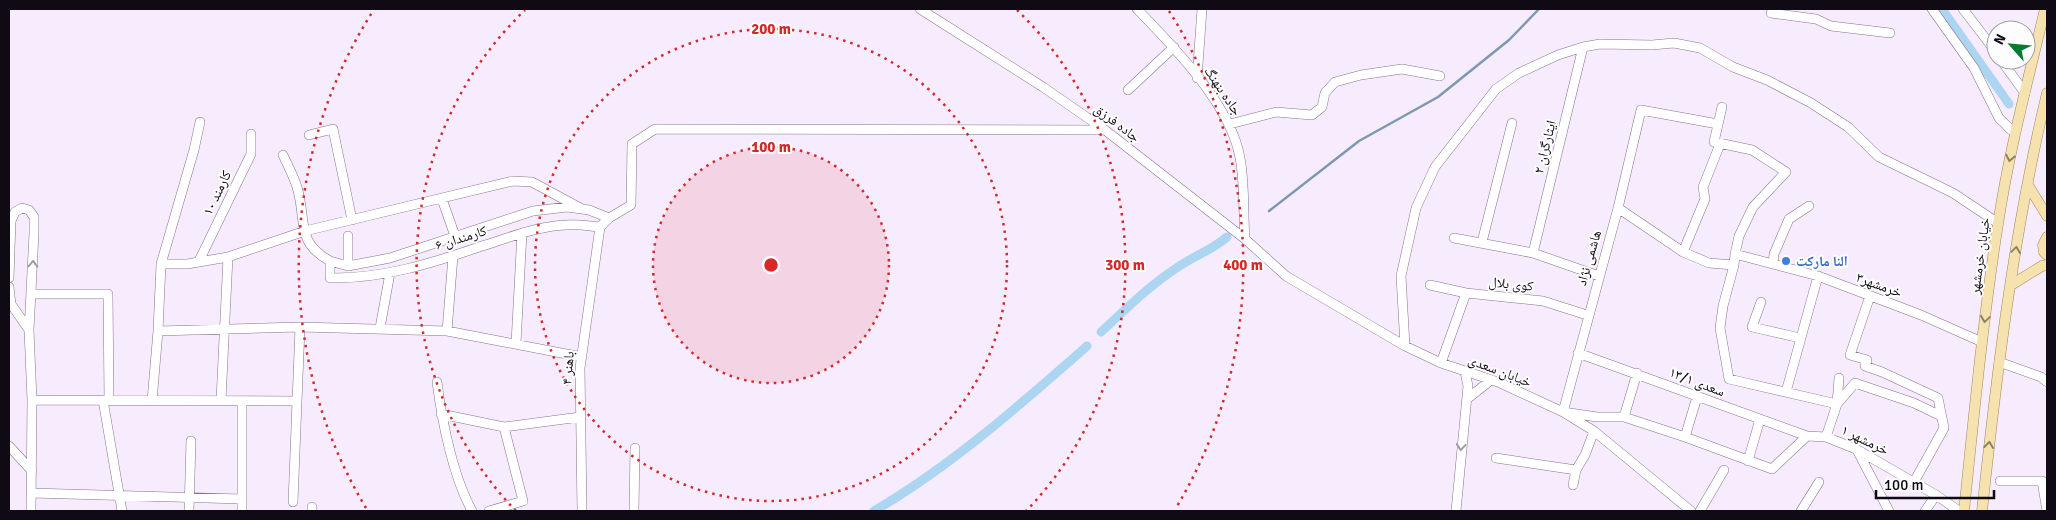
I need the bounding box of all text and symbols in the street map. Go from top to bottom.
text: 200 m [751,20,791,38]
north arrow [1986,20,2036,70]
text: N [1990,31,2010,48]
street label: جاده بنهنگ [1201,63,1246,119]
street label: جاده فرزق [1091,100,1143,146]
street label: ایثارگران ۲ [1530,119,1560,175]
text: 100 m [751,138,791,156]
one-way arrow [2006,154,2016,163]
street label: کارمند ۱۰ [199,168,235,218]
street label: خیابان خرمشهر [1966,216,1994,296]
street label: کارمندان ۶ [433,222,489,254]
street label: هاشمی نژاد [1573,228,1605,288]
one-way arrow [2010,245,2021,253]
place label: النا مارکت [1796,253,1848,270]
marker: النا مارکت [1780,255,1792,267]
centre of rings [762,256,780,274]
text: 300 m [1105,256,1145,274]
text: 400 m [1223,256,1263,274]
one-way arrow [28,260,39,268]
street label: خرمشهر۳ [1854,269,1904,301]
street label: کوی بلال [1488,273,1534,295]
one-way arrow [1980,315,1991,323]
street label: باهنر ۴ [558,350,578,385]
street label: خیابان سعدی [1466,351,1534,391]
street label: سعدی ۱۳/۱ [1667,364,1727,400]
street label: خرمشهر ۱ [1839,421,1892,459]
one-way arrow [1983,441,1994,449]
one-way arrow [1456,443,1467,451]
scale bar [1876,468,1994,500]
text: 100 m [1884,476,1924,494]

